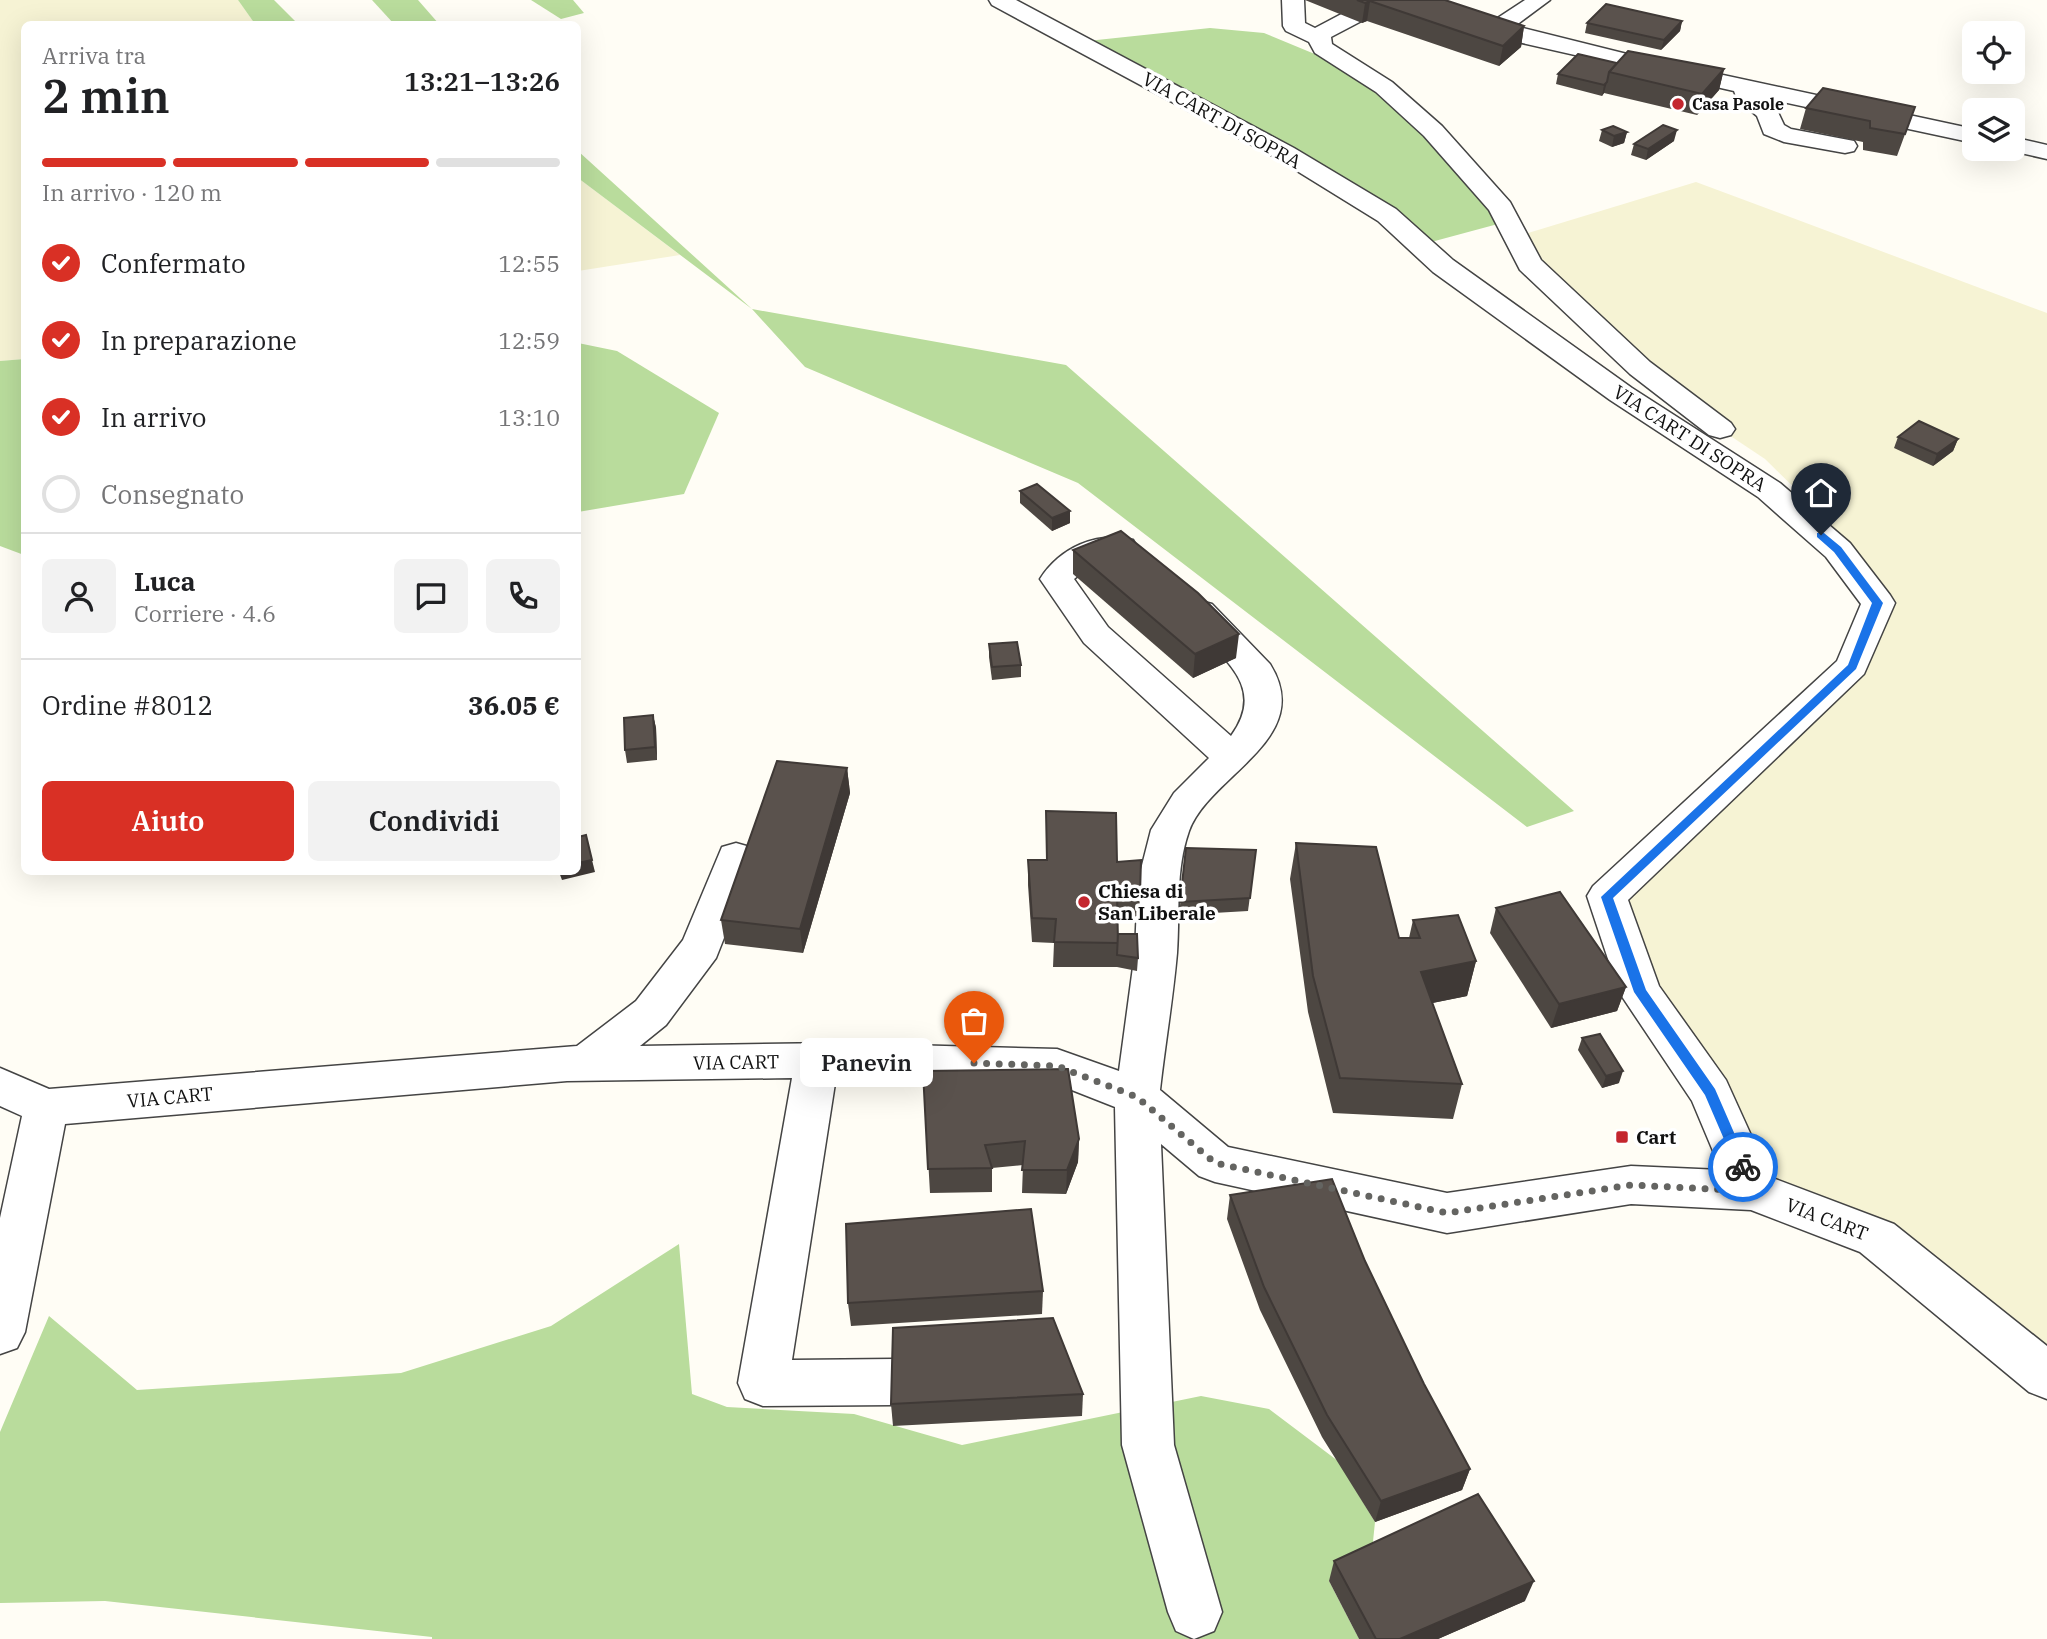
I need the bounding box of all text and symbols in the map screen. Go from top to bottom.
map controls [1962,21,2025,161]
button: locate [1962,21,2025,84]
text: Arriva tra [42,40,146,70]
text: 13:21–13:26 [404,64,560,98]
text: 2 min [42,66,170,126]
street label: VIA CART DI SOPRA [1138,66,1306,174]
place label: Casa Pasole [1692,94,1784,114]
marker: Casa Pasole [1670,96,1686,112]
button: layers [1962,98,2025,161]
text: In arrivo · 120 m [42,177,222,207]
icon: check [42,244,80,282]
text: Confermato [101,246,246,280]
text: 12:55 [498,248,560,278]
icon: check [42,321,80,359]
text: In preparazione [101,323,297,357]
text: 12:59 [498,325,560,355]
street label: VIA CART DI SOPRA [1609,379,1771,497]
icon: check [42,398,80,436]
text: In arrivo [101,400,206,434]
text: 13:10 [498,402,560,432]
pin [1791,463,1851,535]
icon: home [1802,474,1840,512]
text: Consegnato [101,477,244,511]
button: person [42,559,116,633]
button: chat [394,559,468,633]
button: phone [486,559,560,633]
text: Luca [134,564,196,598]
text: Corriere · 4.6 [134,598,276,628]
text: Ordine #8012 [42,688,213,722]
text: 36.05 € [468,688,560,722]
button: Aiuto [42,781,294,861]
button: Condividi [308,781,560,861]
place label: Chiesa di San Liberale [1098,879,1216,925]
marker: Chiesa di San Liberale [1076,894,1092,910]
pin [944,991,1004,1063]
icon: bag [955,1002,993,1040]
callout: Panevin [799,1038,932,1088]
text: Panevin [821,1047,912,1077]
street label: VIA CART [693,1049,779,1075]
street label: VIA CART [126,1081,214,1113]
place label: Cart [1636,1125,1676,1149]
marker: Cart [1614,1129,1630,1145]
courier [1708,1132,1778,1202]
icon: bike [1724,1148,1762,1186]
street label: VIA CART [1782,1192,1872,1246]

